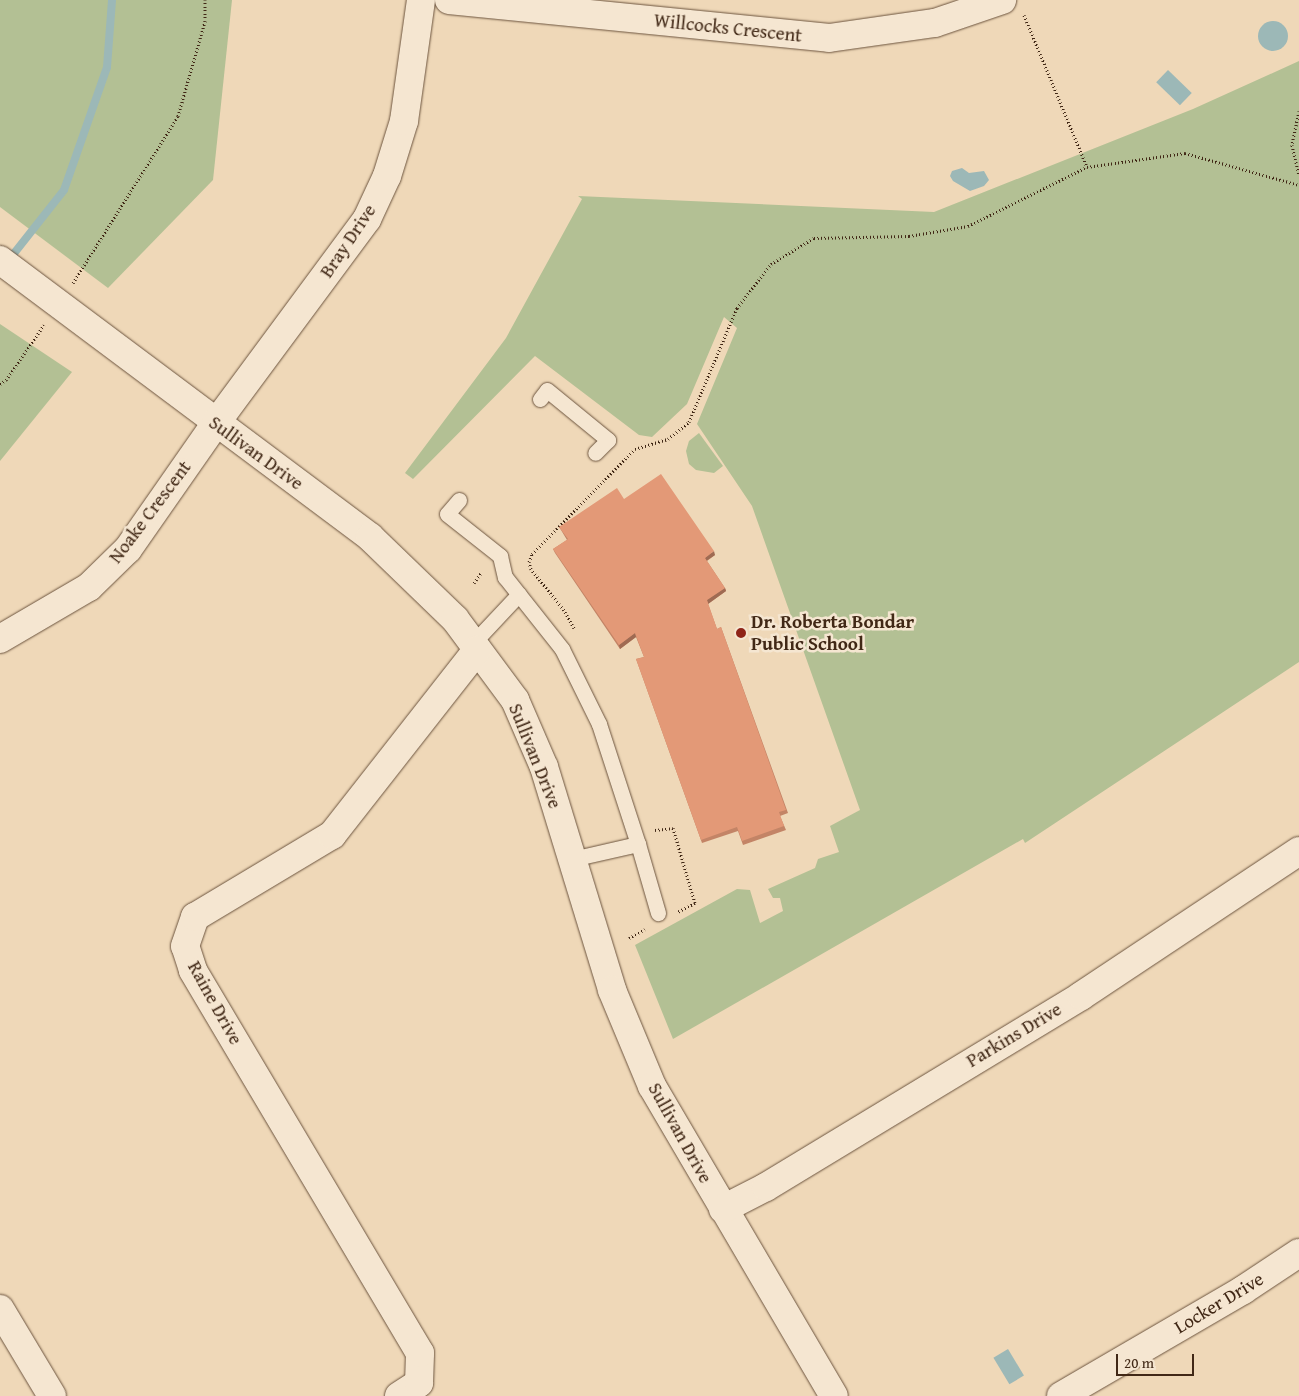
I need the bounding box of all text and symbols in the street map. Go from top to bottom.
street label: Willcocks Crescent [653,9,803,47]
street label: Bray Drive [315,200,381,282]
street label: Sullivan Drive [204,411,308,495]
street label: Noake Crescent [104,456,196,568]
place label: Dr. Roberta Bondar Public School [751,611,914,655]
marker: Dr. Roberta Bondar Public School [735,627,747,639]
street label: Sullivan Drive [504,700,566,812]
street label: Raine Drive [183,957,247,1049]
street label: Parkins Drive [962,998,1066,1072]
street label: Sullivan Drive [643,1079,717,1187]
street label: Locker Drive [1170,1267,1268,1339]
scale bar [1119,1344,1196,1376]
text: 20 m [1124,1352,1154,1373]

